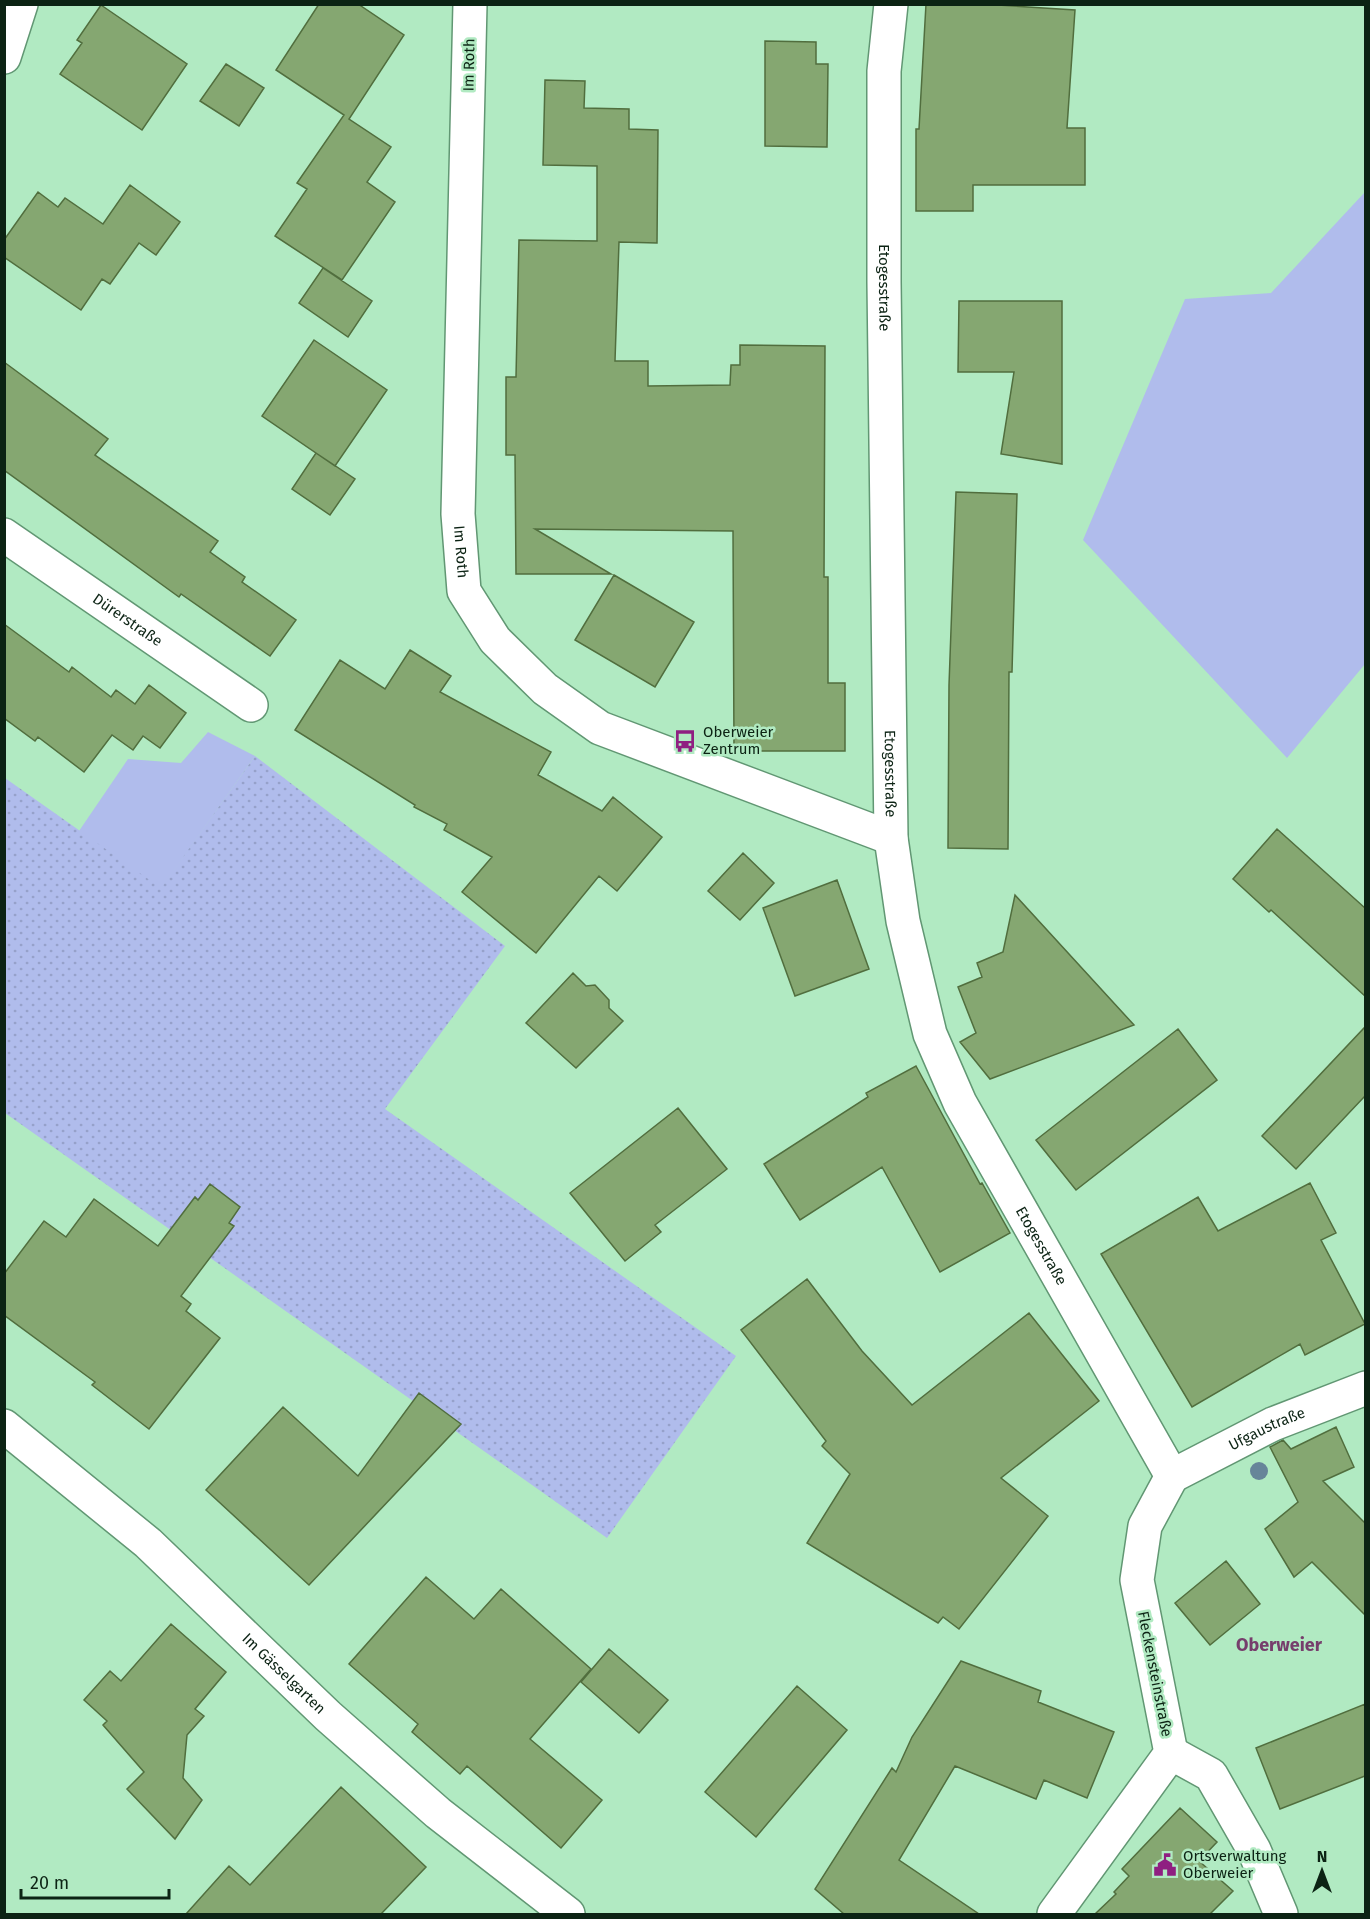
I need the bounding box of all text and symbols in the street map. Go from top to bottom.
street label: Im Roth [460,38,478,92]
street label: Etogesstraße [875,244,894,331]
street label: Im Roth [450,525,472,579]
street label: Dürerstraße [89,590,166,650]
place label: Oberweier Zentrum [703,723,774,758]
bus stop icon: Oberweier Zentrum [672,728,698,754]
street label: Etogesstraße [881,730,900,817]
street label: Etogesstraße [1012,1203,1071,1288]
street label: Ufgaustraße [1226,1403,1308,1454]
street label: Fleckensteinstraße [1134,1610,1176,1738]
street label: Im Gässelgarten [238,1629,329,1718]
district label: Oberweier [1236,1634,1323,1656]
north arrow [1292,1841,1352,1901]
place label: Ortsverwaltung Oberweier [1183,1847,1287,1882]
text: N [1317,1847,1327,1866]
public building icon: Ortsverwaltung Oberweier [1152,1852,1178,1878]
scale bar [21,1862,170,1900]
text: 20 m [30,1872,69,1894]

